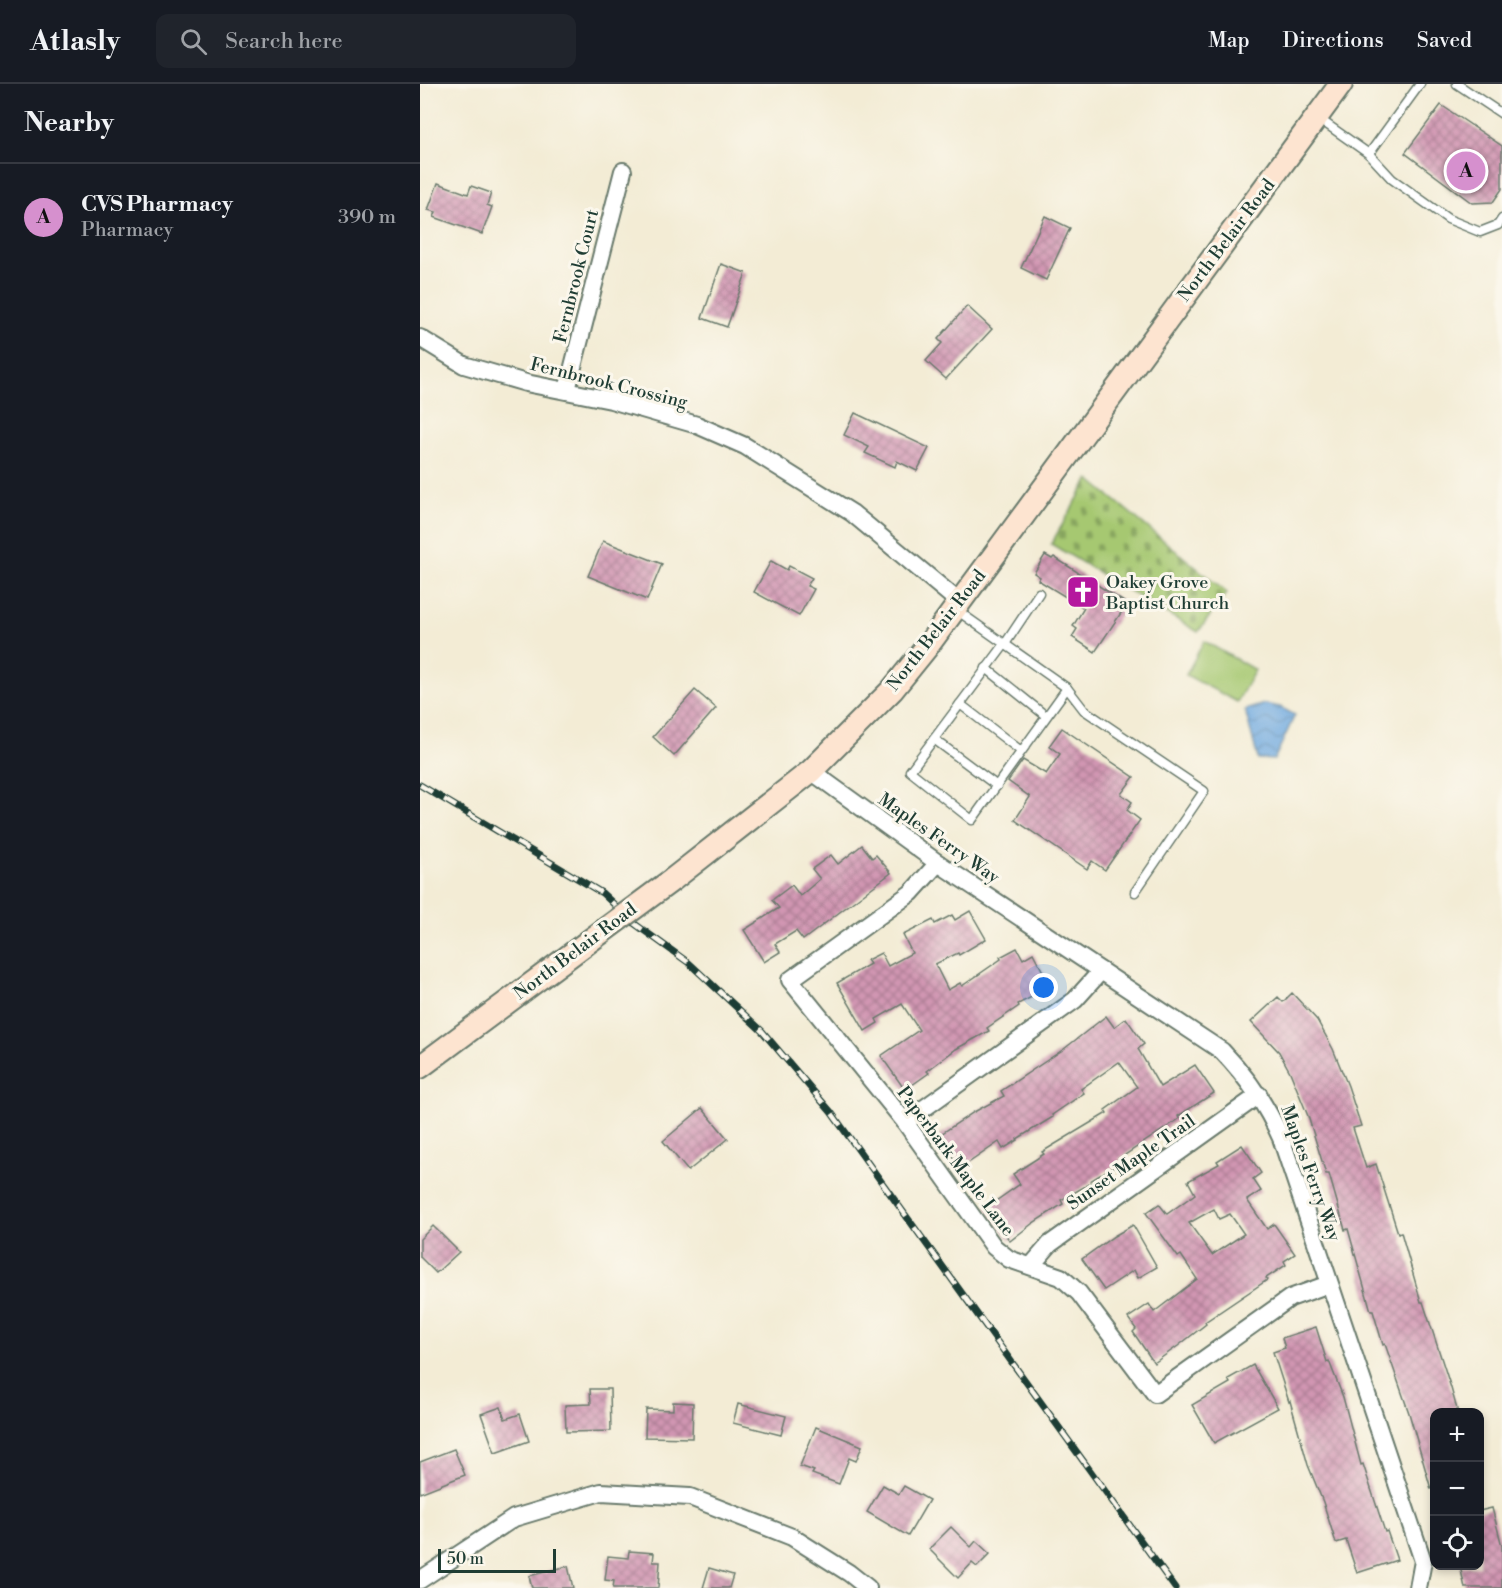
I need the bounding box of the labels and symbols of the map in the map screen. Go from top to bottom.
pin: A [1446,148,1486,194]
street label: North Belair Road [1173,174,1281,306]
street label: Fernbrook Court [549,206,604,345]
street label: Fernbrook Crossing [528,353,691,414]
street label: North Belair Road [882,564,991,696]
place label: Oakey Grove Baptist Church [1105,571,1229,615]
church icon: Oakey Grove Baptist Church [1065,574,1101,610]
street label: Maples Ferry Way [874,788,1004,889]
street label: North Belair Road [509,897,642,1005]
your location [1029,973,1058,1002]
street label: Paperbark Maple Lane [892,1082,1020,1241]
street label: Maples Ferry Way [1275,1102,1346,1245]
street label: Sunset Maple Trail [1062,1109,1201,1215]
scale bar [438,1546,556,1574]

